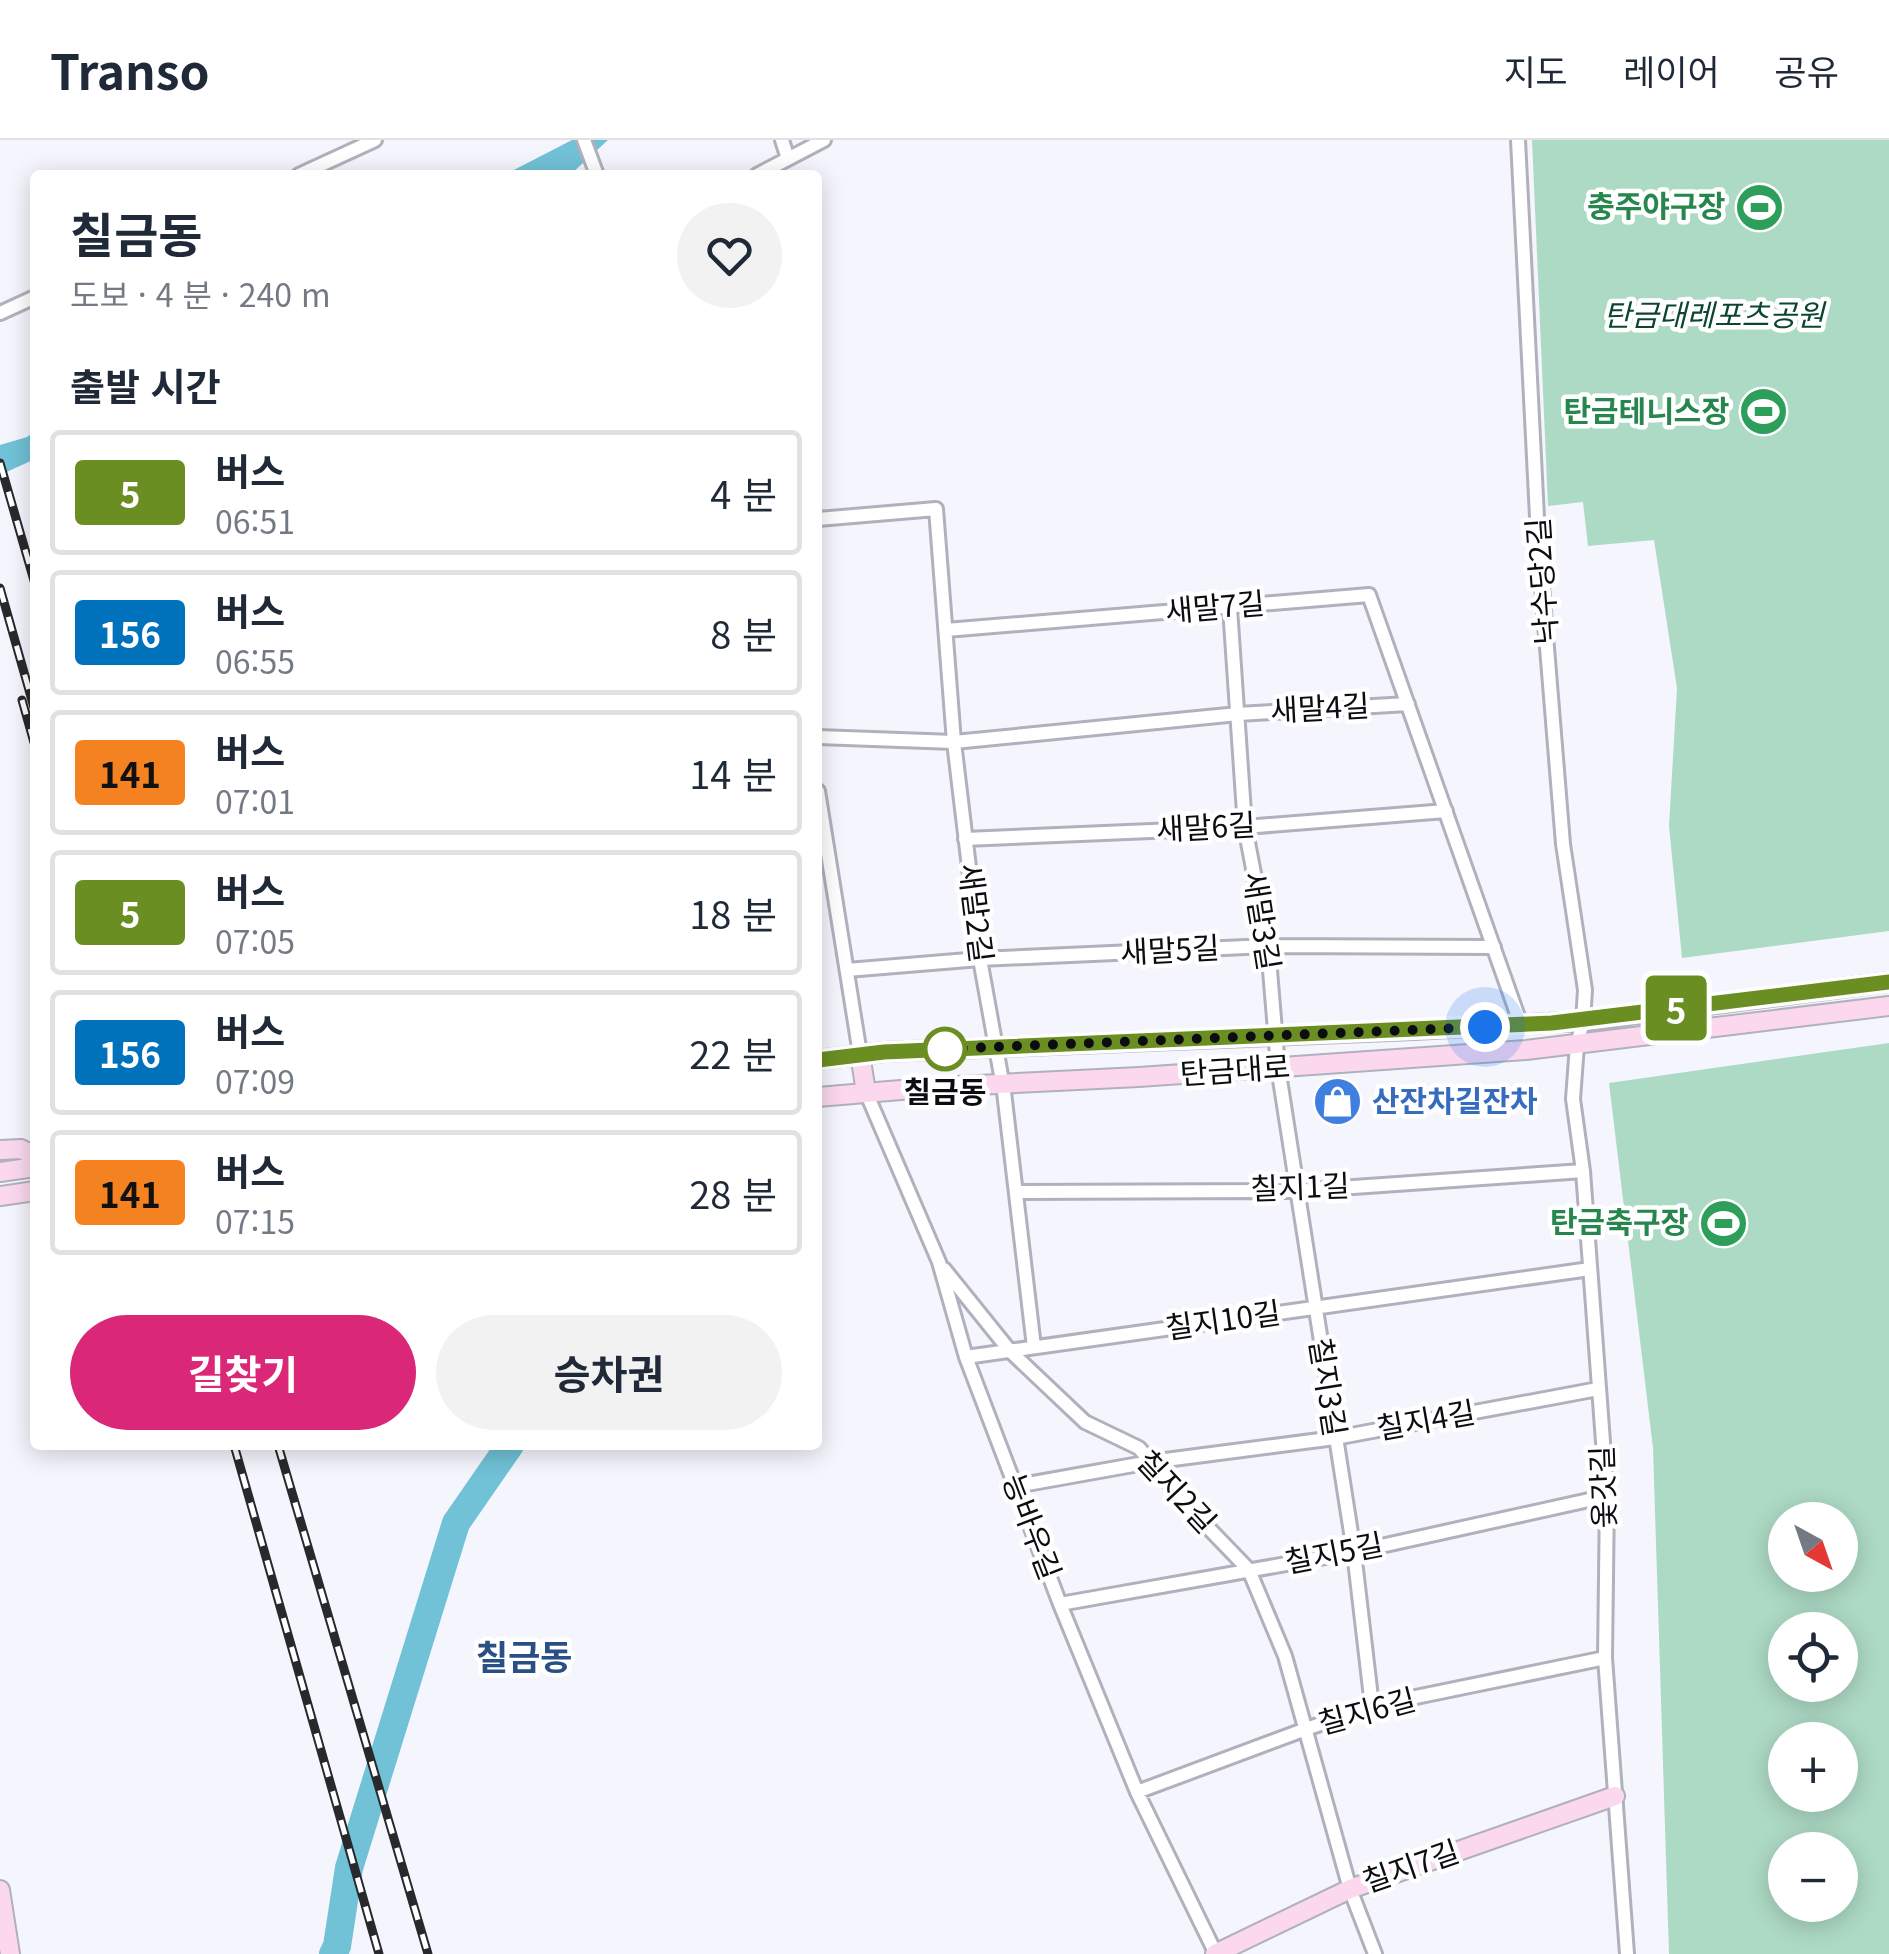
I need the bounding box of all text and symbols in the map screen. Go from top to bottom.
text: Transo [50,34,210,104]
text: 지도 [1504,44,1568,95]
text: 레이어 [1623,44,1720,95]
text: 공유 [1775,44,1839,95]
sports icon: 충주야구장 [1734,181,1786,233]
place label: 충주야구장 [1587,182,1725,226]
text: 칠금동 [70,197,202,267]
button: heart [677,203,782,308]
text: 도보 · 4 분 · 240 m [70,270,331,316]
park label: 탄금대레포츠공원 [1604,291,1827,335]
text: 출발 시간 [70,357,220,412]
sports icon: 탄금테니스장 [1738,386,1790,438]
place label: 탄금테니스장 [1563,387,1729,431]
text: 버스 [215,442,285,497]
text: 4 분 [710,465,777,520]
text: 5 [120,467,140,518]
text: 06:51 [215,497,295,543]
street label: 낙수당2길 [1514,516,1566,646]
street label: 새말7길 [1163,579,1266,631]
text: 버스 [215,582,285,637]
text: 8 분 [710,605,777,660]
text: 156 [99,607,161,658]
text: 06:55 [215,637,295,683]
street label: 새말4길 [1269,681,1371,731]
text: 버스 [215,722,285,777]
text: 14 분 [689,745,777,800]
text: 141 [99,747,161,798]
text: 07:01 [215,777,295,823]
street label: 새말6길 [1155,800,1257,850]
street label: 새말2길 [950,861,1006,965]
text: 버스 [215,862,285,917]
street label: 새말3길 [1234,868,1293,973]
text: 18 분 [689,885,777,940]
text: 5 [120,887,140,938]
text: 07:05 [215,917,295,963]
street label: 새말5길 [1119,923,1221,973]
line badge: 5 [1644,976,1708,1040]
text: 5 [1666,983,1686,1034]
text: 버스 [215,1002,285,1057]
your location [1460,1002,1510,1052]
text: 22 분 [689,1025,777,1080]
text: 156 [99,1027,161,1078]
marker: 칠금동 [924,1028,966,1070]
street label: 탄금대로 [1178,1042,1291,1094]
text: 07:09 [215,1057,295,1103]
place label: 칠금동 [904,1068,986,1112]
shop icon: 산잔차길잔차 [1311,1076,1363,1128]
place label: 산잔차길잔차 [1372,1077,1538,1121]
text: 버스 [215,1142,285,1197]
street label: 칠지1길 [1249,1161,1350,1209]
text: 28 분 [689,1165,777,1220]
text: 141 [99,1167,161,1218]
text: 07:15 [215,1197,295,1243]
sports icon: 탄금축구장 [1697,1197,1749,1249]
place label: 탄금축구장 [1550,1198,1688,1242]
street label: 칠지10길 [1162,1288,1283,1348]
button: 길찾기 [70,1315,416,1430]
button: 승차권 [436,1315,782,1430]
street label: 칠지3길 [1300,1334,1359,1439]
street label: 칠지4길 [1373,1388,1478,1448]
street label: 칠지2길 [1128,1439,1228,1541]
street label: 옻갓길 [1578,1445,1624,1529]
street label: 능바우길 [993,1467,1074,1585]
north arrow [1768,1502,1858,1592]
map controls [1768,1502,1858,1922]
street label: 칠지5길 [1280,1520,1386,1582]
button: locate [1768,1612,1858,1702]
district label: 칠금동 [476,1629,572,1680]
street label: 칠지6길 [1312,1675,1420,1743]
button: + [1768,1722,1858,1812]
street label: 칠지7길 [1356,1827,1464,1901]
button: − [1768,1832,1858,1922]

